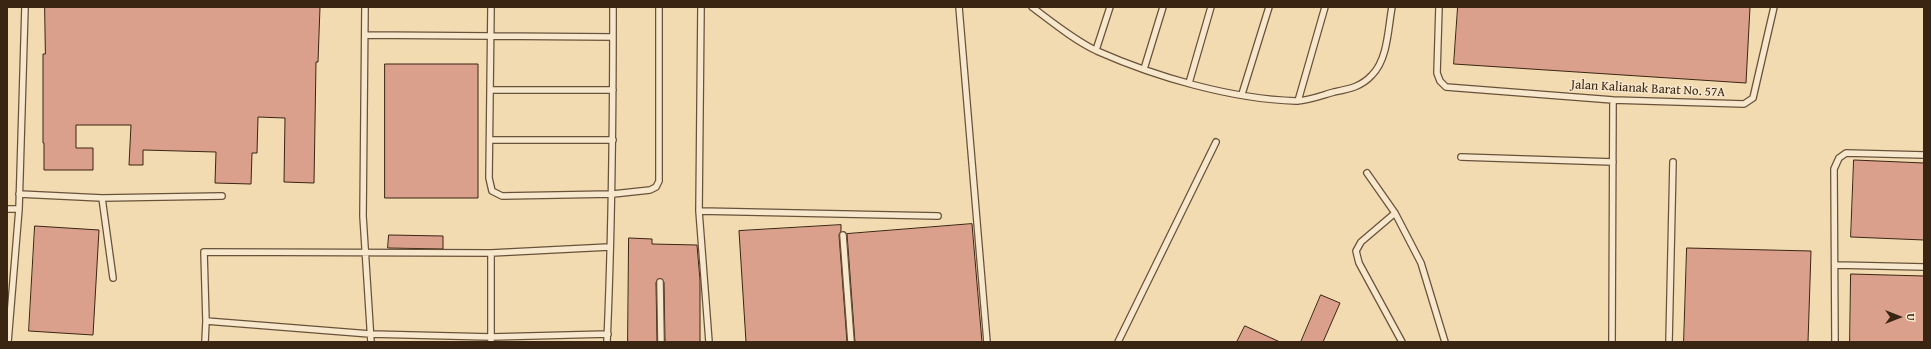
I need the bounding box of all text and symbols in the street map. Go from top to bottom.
street label: Jalan Kalianak Barat No. 57A [1571,77,1725,101]
north arrow [1879,297,1919,337]
text: U [1903,313,1919,321]

